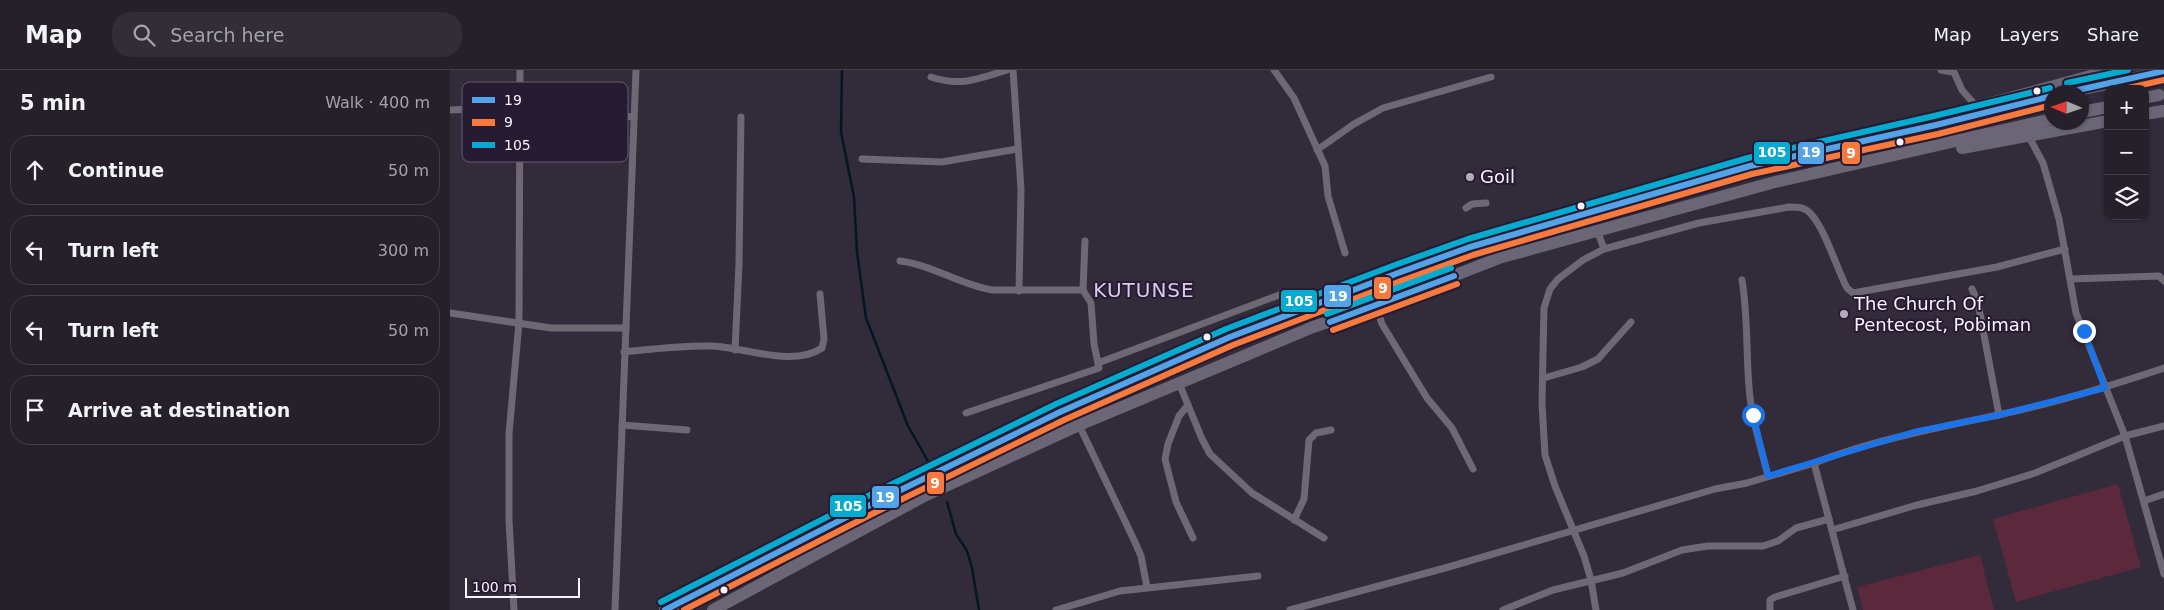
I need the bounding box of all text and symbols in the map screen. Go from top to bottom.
search box [112,12,462,57]
text: Map [25,21,82,49]
icon: search [130,21,158,49]
text: Search here [170,24,284,46]
text: Map [1933,24,1971,45]
text: Layers [1999,24,2059,45]
text: Share [2087,24,2139,45]
legend [462,82,628,162]
north arrow [2044,85,2089,130]
map controls [2104,85,2149,220]
button: + [2104,85,2149,130]
unlabelled marker [2032,86,2042,96]
text: 5 min [20,91,86,115]
text: 19 [504,92,522,108]
text: Walk · 400 m [325,93,430,112]
text: 9 [504,114,513,130]
button: − [2104,130,2149,175]
text: 105 [504,137,531,153]
unlabelled marker [1895,137,1905,147]
line badge: 105 [1753,141,1791,165]
line badge: 19 [1797,141,1825,165]
line badge: 9 [1841,141,1861,165]
text: 105 [1757,144,1787,160]
text: 19 [1801,144,1821,160]
text: 9 [1846,145,1856,161]
icon: ahead [21,156,49,184]
text: Continue [68,159,164,181]
text: 50 m [388,161,429,180]
place label: Goil [1480,166,1515,187]
marker: Goil [1464,171,1476,183]
button: layers [2104,175,2149,220]
unlabelled marker [1576,201,1586,211]
icon: left [21,236,49,264]
text: Turn left [68,239,159,261]
text: 300 m [378,241,429,260]
line badge: 9 [1373,276,1392,300]
district label: KUTUNSE [1093,278,1195,302]
text: 9 [1378,280,1388,296]
line badge: 19 [1323,284,1352,308]
text: 19 [1328,288,1348,304]
line badge: 105 [1280,289,1318,313]
text: 105 [1284,293,1314,309]
place label: The Church Of Pentecost, Pobiman [1853,293,2031,335]
marker: The Church Of Pentecost, Pobiman [1838,308,1850,320]
icon: left [21,316,49,344]
text: Turn left [68,319,159,341]
route end [2073,320,2096,343]
text: 50 m [388,321,429,340]
unlabelled marker [1202,332,1212,342]
icon: arrive [21,396,49,424]
text: Arrive at destination [68,399,290,421]
route start [1742,404,1765,427]
line badge: 9 [926,471,945,495]
text: 9 [930,475,940,491]
line badge: 19 [871,485,900,509]
text: 19 [875,489,895,505]
line badge: 105 [829,494,867,518]
text: 105 [833,498,863,514]
scale bar [465,575,580,598]
text: 100 m [472,579,517,595]
unlabelled marker [719,585,729,595]

